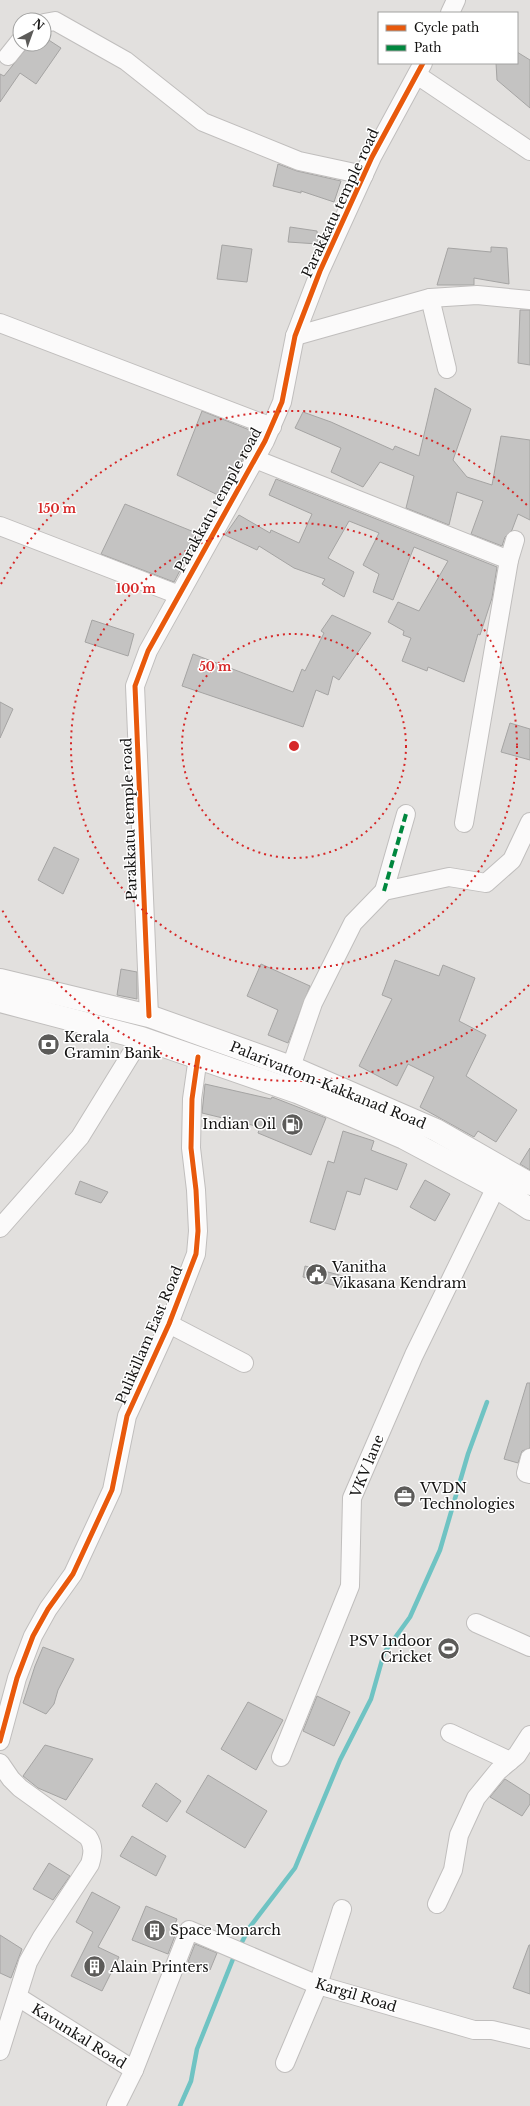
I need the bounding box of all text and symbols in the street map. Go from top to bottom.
north arrow [12,12,52,52]
legend [378,12,518,64]
text: N [30,16,48,34]
text: Cycle path [414,20,479,35]
text: Path [414,40,442,55]
street label: Parakkatu temple road [297,125,383,281]
street label: Parakkatu temple road [171,424,266,575]
text: 150 m [38,501,77,516]
text: 100 m [116,581,157,596]
text: 50 m [199,659,232,674]
street label: Parakkatu temple road [117,737,141,901]
centre of rings [287,739,301,753]
place label: Kerala Gramin Bank [64,1028,161,1062]
bank icon: Kerala Gramin Bank [36,1032,62,1058]
street label: Palarivattom-Kakkanad Road [227,1037,429,1133]
fuel station icon: Indian Oil [279,1111,305,1137]
place label: Indian Oil [202,1115,276,1133]
place label: Vanitha Vikasana Kendram [331,1258,467,1292]
public building icon: Vanitha Vikasana Kendram [303,1262,329,1288]
street label: Pulikillam East Road [112,1263,186,1407]
street label: VKV lane [346,1432,388,1501]
place label: VVDN Technologies [419,1479,515,1513]
office icon: VVDN Technologies [392,1483,418,1509]
place label: PSV Indoor Cricket [349,1632,433,1666]
sports icon: PSV Indoor Cricket [435,1636,461,1662]
building icon: Space Monarch [141,1917,167,1943]
place label: Space Monarch [170,1921,281,1939]
building icon: Alain Printers [82,1954,108,1980]
place label: Alain Printers [109,1958,209,1976]
street label: Kargil Road [313,1974,399,2016]
street label: Kavunkal Road [28,2000,130,2073]

